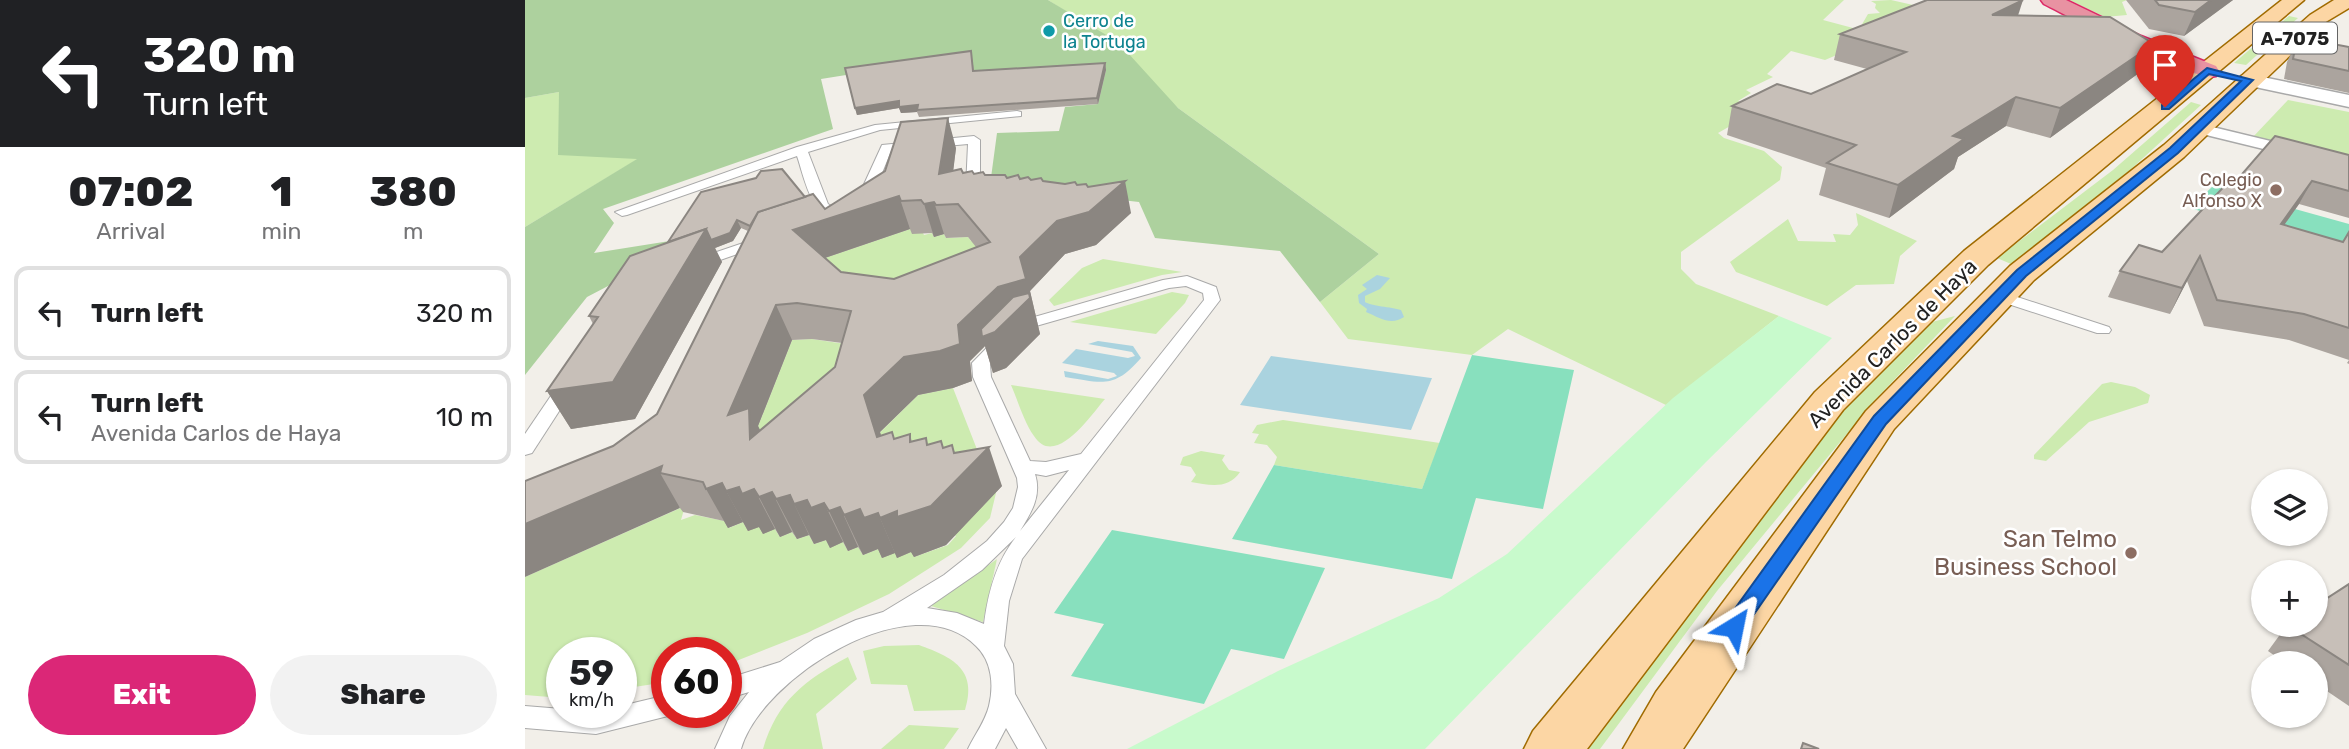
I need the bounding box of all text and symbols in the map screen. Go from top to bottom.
place label: Cerro de la Tortuga [1063,10,1146,53]
road number: A-7075 [2253,22,2337,54]
marker: Cerro de la Tortuga [1041,23,1057,39]
text: 320 m [143,26,296,84]
icon: left [28,28,119,119]
pin [2135,35,2195,107]
icon: arrive [2146,46,2184,84]
text: Turn left [143,85,268,123]
text: 07:02 [68,167,193,217]
text: 1 [270,167,293,217]
text: 380 [370,167,457,217]
place label: Colegio Alfonso X [2182,169,2262,212]
marker: Colegio Alfonso X [2268,182,2284,198]
text: Arrival [96,217,165,245]
text: min [261,217,301,245]
text: m [403,217,423,245]
street label: Avenida Carlos de Haya [1802,253,1982,433]
icon: left [32,294,70,332]
text: Turn left [91,298,203,329]
text: 320 m [416,298,493,329]
text: Turn left [91,388,203,419]
icon: left [32,398,70,436]
text: 10 m [436,402,493,433]
text: Avenida Carlos de Haya [91,419,341,447]
map controls [2251,469,2328,728]
button: layers [2251,469,2328,546]
place label: San Telmo Business School [1934,525,2117,581]
marker: San Telmo Business School [2123,545,2139,561]
button: + [2251,560,2328,637]
position arrow [1697,590,1771,664]
speed limit sign: 60 [651,637,742,728]
button: − [2251,651,2328,728]
text: 59 [569,652,614,694]
button: Exit [28,655,256,735]
button: Share [270,655,497,735]
text: km/h [569,689,614,711]

